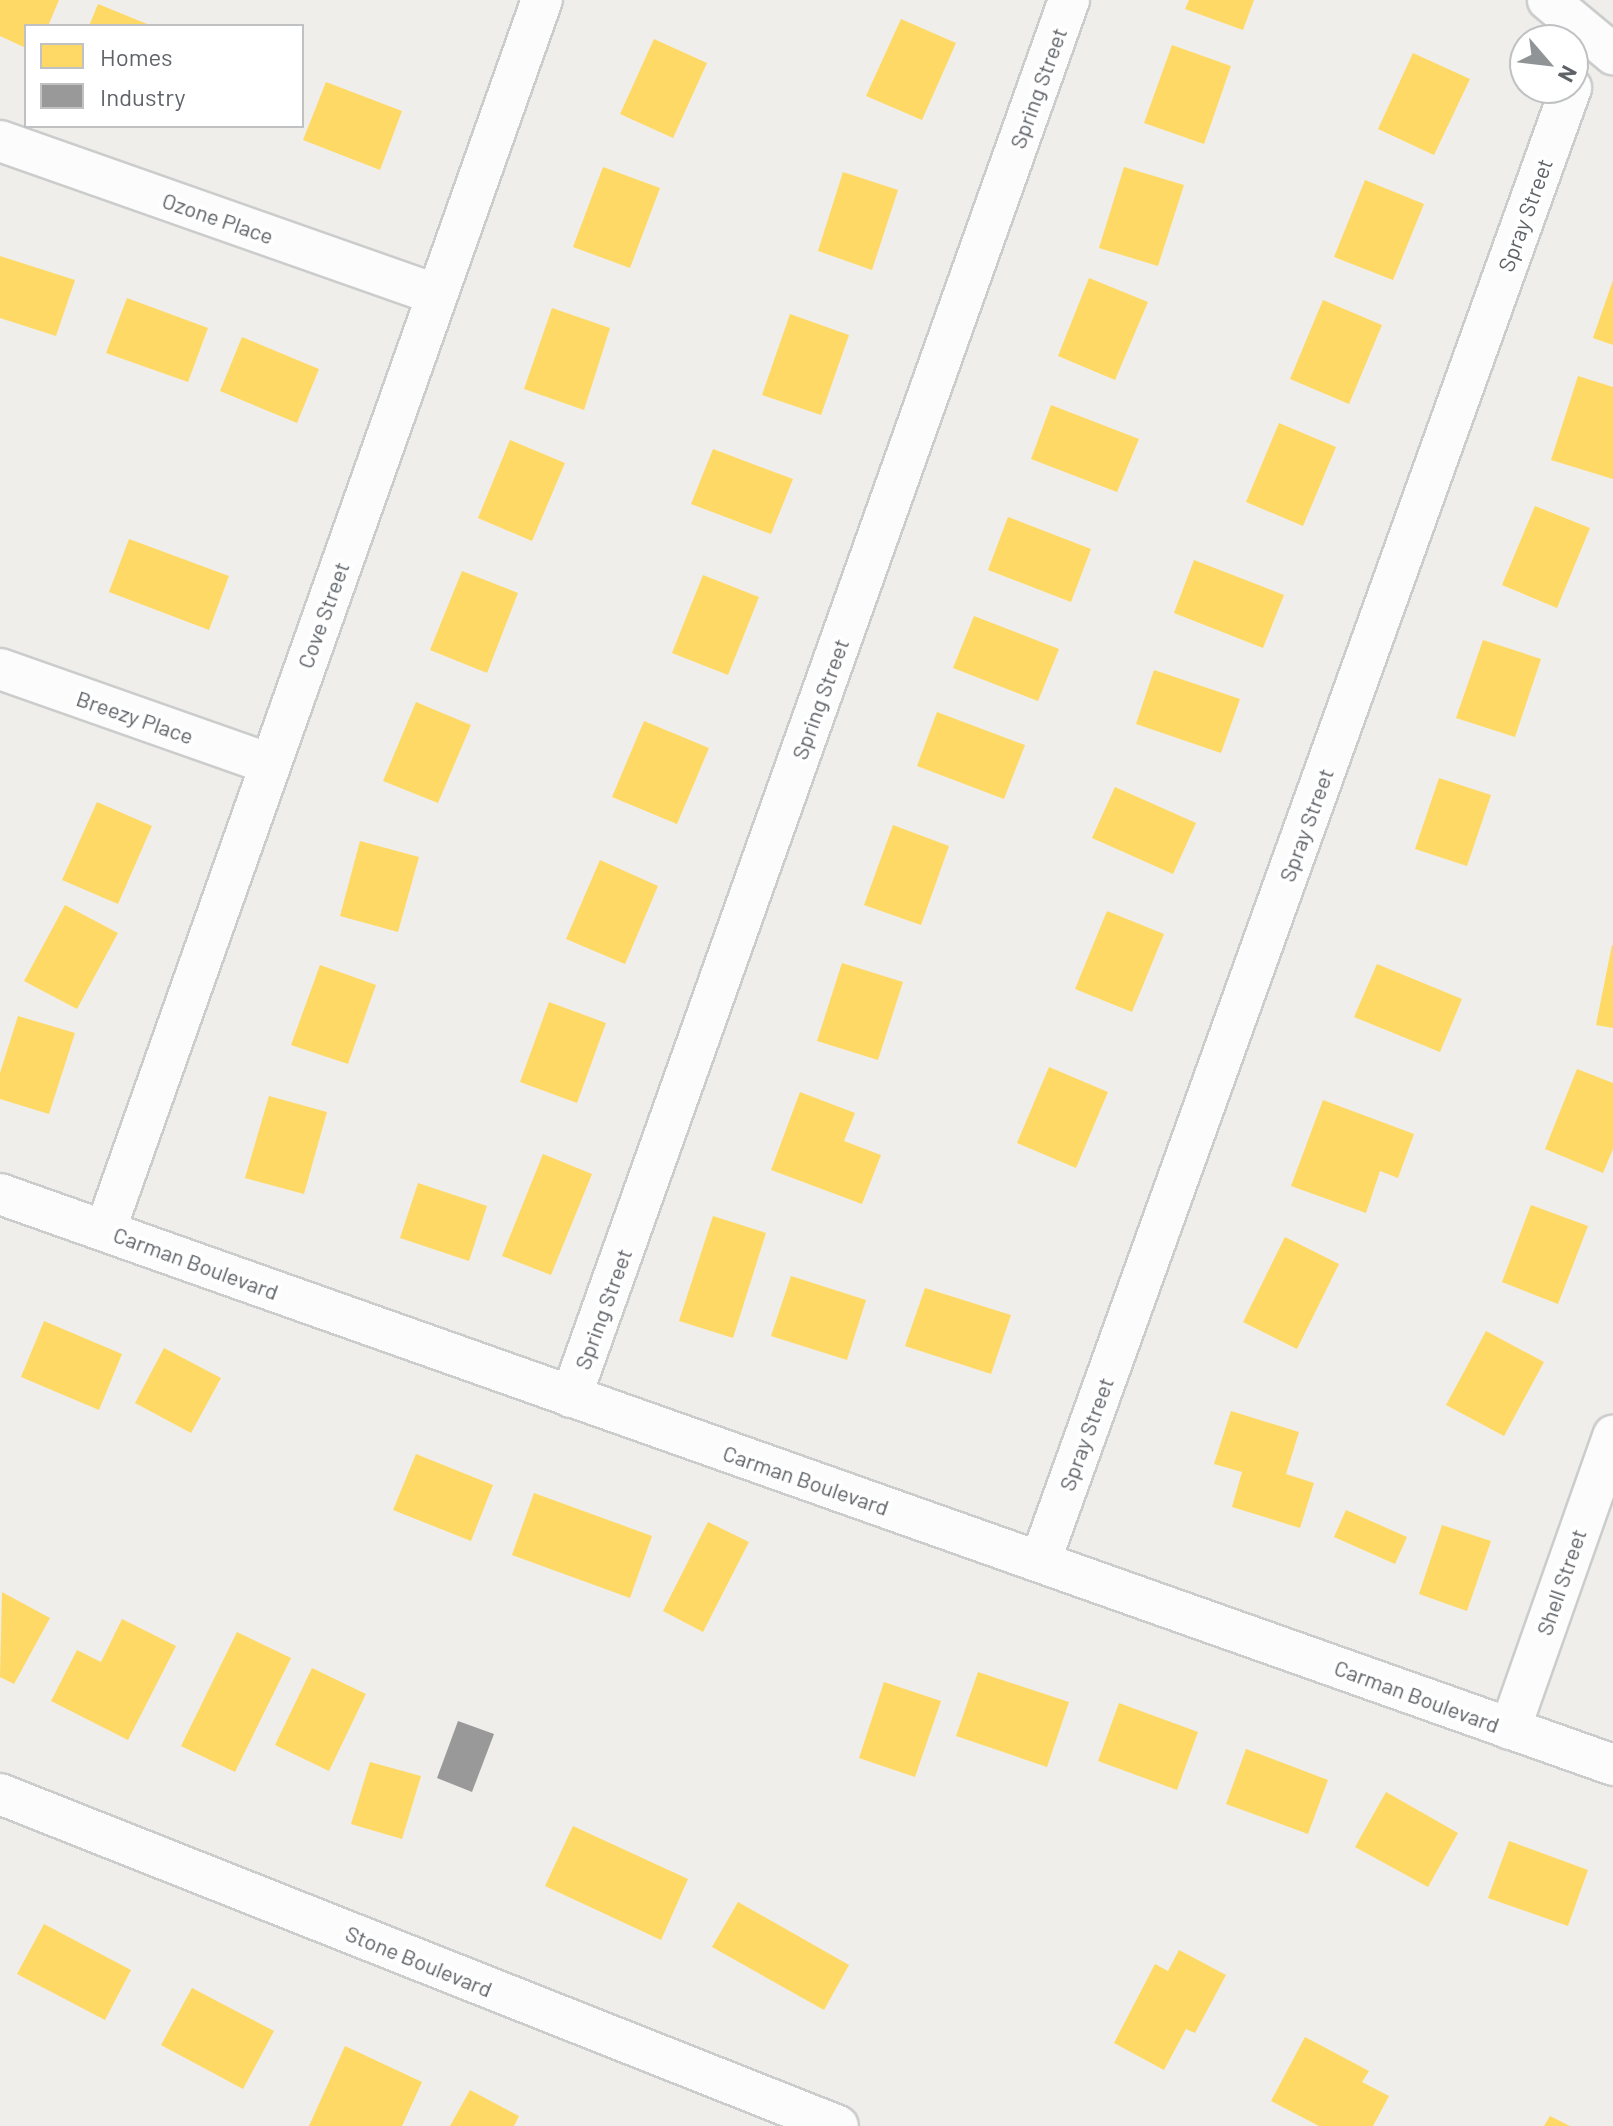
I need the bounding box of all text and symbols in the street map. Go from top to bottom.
legend [24,24,304,128]
street label: Spring Street [1004,24,1072,152]
north arrow [1509,24,1589,104]
text: Homes [100,42,173,71]
text: N [1554,62,1583,87]
text: Industry [100,82,186,111]
street label: Spray Street [1492,155,1558,275]
street label: Ozone Place [159,187,277,249]
street label: Cove Street [292,558,354,672]
street label: Spring Street [786,635,854,763]
street label: Breezy Place [73,685,197,749]
street label: Spray Street [1273,765,1339,885]
street label: Carman Boulevard [110,1221,282,1305]
street label: Spring Street [569,1245,637,1373]
street label: Spray Street [1053,1374,1119,1494]
street label: Carman Boulevard [720,1439,892,1521]
street label: Shell Street [1530,1525,1592,1639]
street label: Carman Boulevard [1331,1654,1503,1738]
street label: Stone Boulevard [342,1920,496,2002]

